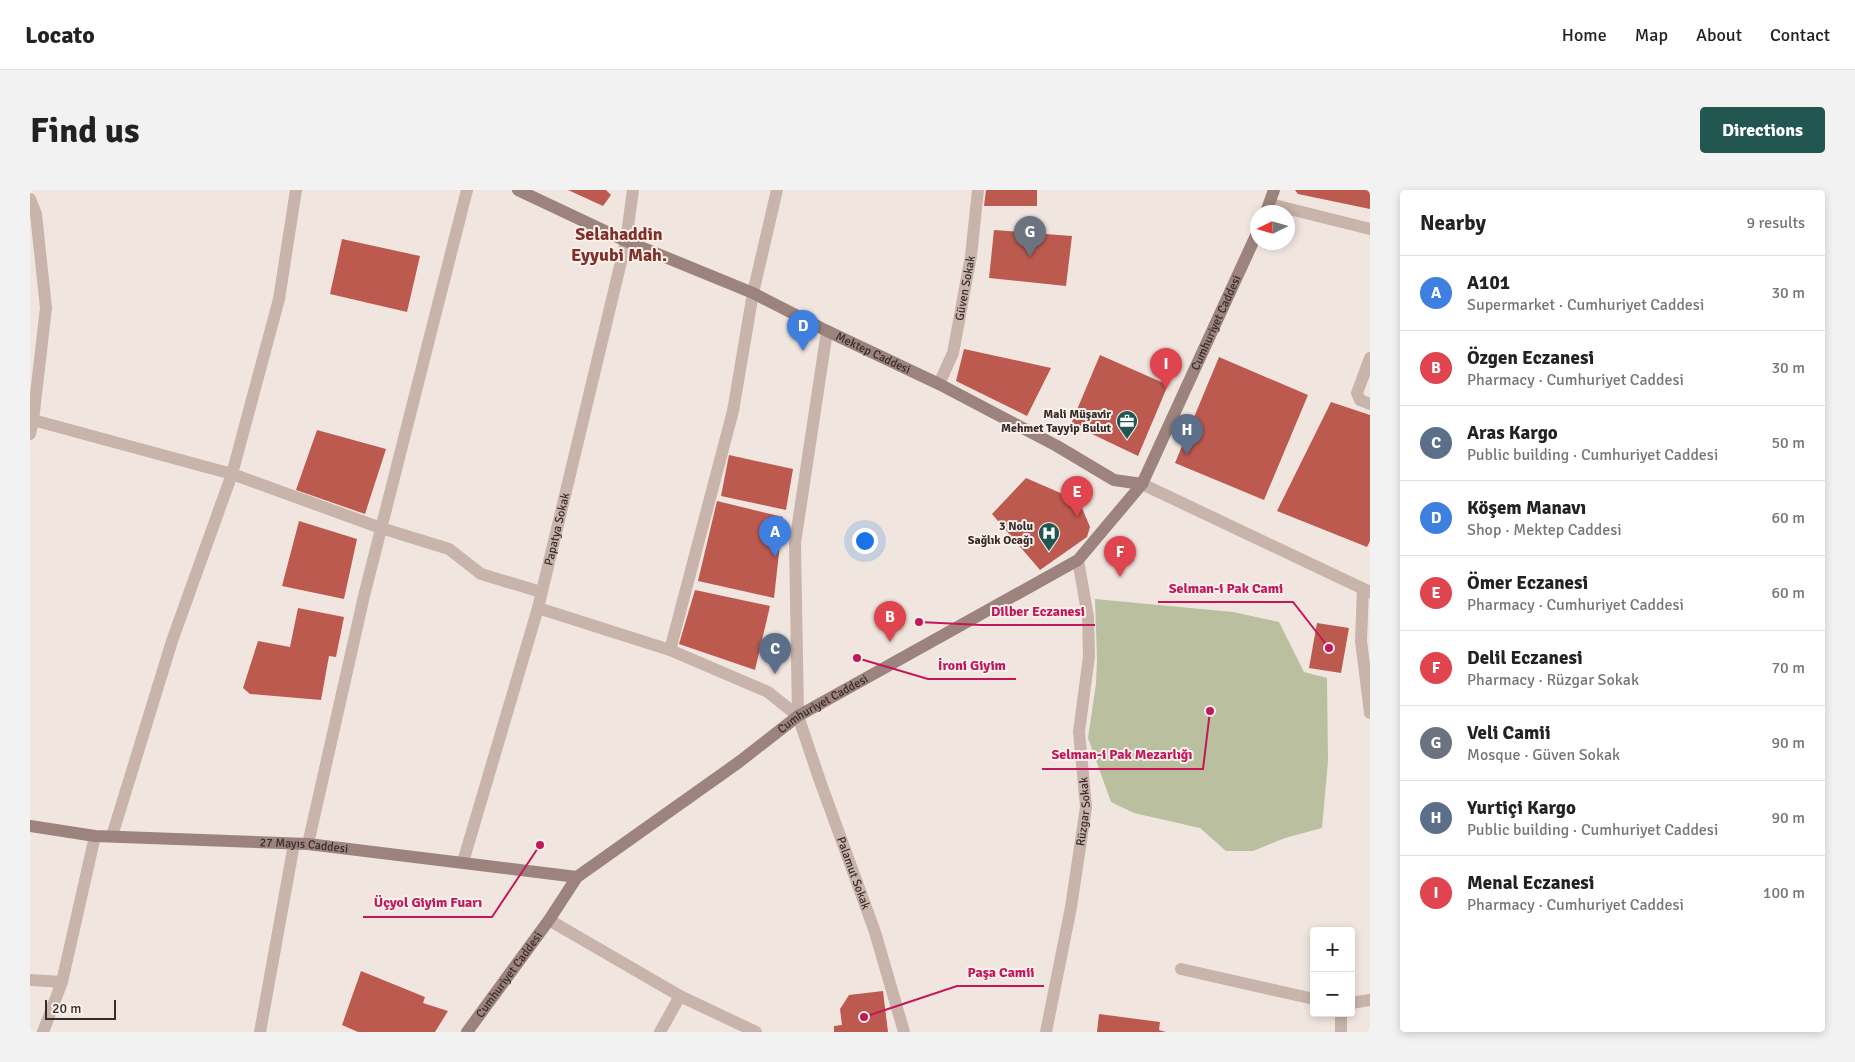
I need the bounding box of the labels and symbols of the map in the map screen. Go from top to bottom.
north arrow [1250,205,1295,250]
pin: G [1014,216,1046,257]
district label: Selahaddin Eyyubi Mah. [571,223,667,266]
street label: Güven Sokak [952,254,978,322]
street label: Cumhuriyet Caddesi [1188,273,1244,373]
pin: D [787,310,819,351]
street label: Mektep Caddesi [833,329,913,377]
pin: I [1150,348,1182,389]
place label: Mali Müşavir Mehmet Tayyip Bulut [1001,407,1111,436]
office icon: Mali Müşavir Mehmet Tayyip Bulut [1115,409,1139,440]
pin: H [1171,414,1203,455]
pin: E [1061,476,1093,517]
street label: Papatya Sokak [541,491,573,567]
pin: A [759,516,791,557]
place label: 3 Nolu Sağlık Ocağı [968,519,1033,548]
hospital icon: 3 Nolu Sağlık Ocağı [1037,521,1061,552]
your location [852,528,878,554]
pin: F [1104,536,1136,577]
callout: Selman-i Pak Cami [1158,573,1293,602]
text: Selman-i Pak Cami [1169,580,1283,597]
callout: Dilber Eczanesi [981,596,1095,625]
pin: B [874,601,906,642]
text: Dilber Eczanesi [991,603,1085,620]
pin: C [759,633,791,674]
callout: İroni Giyim [928,650,1016,679]
text: İroni Giyim [938,657,1006,674]
street label: Cumhuriyet Caddesi [774,671,871,737]
callout: Selman-i Pak Mezarlığı [1042,740,1203,769]
text: Selman-i Pak Mezarlığı [1051,746,1193,763]
street label: Rüzgar Sokak [1073,776,1094,847]
street label: 27 Mayıs Caddesi [259,835,349,856]
street label: Palamut Sokak [833,835,874,911]
callout: Üçyol Giyim Fuarı [363,888,492,917]
text: Üçyol Giyim Fuarı [374,894,482,911]
street label: Cumhuriyet Caddesi [472,929,545,1021]
callout: Paşa Camii [957,957,1044,986]
text: Paşa Camii [968,964,1034,981]
scale bar [45,997,116,1020]

